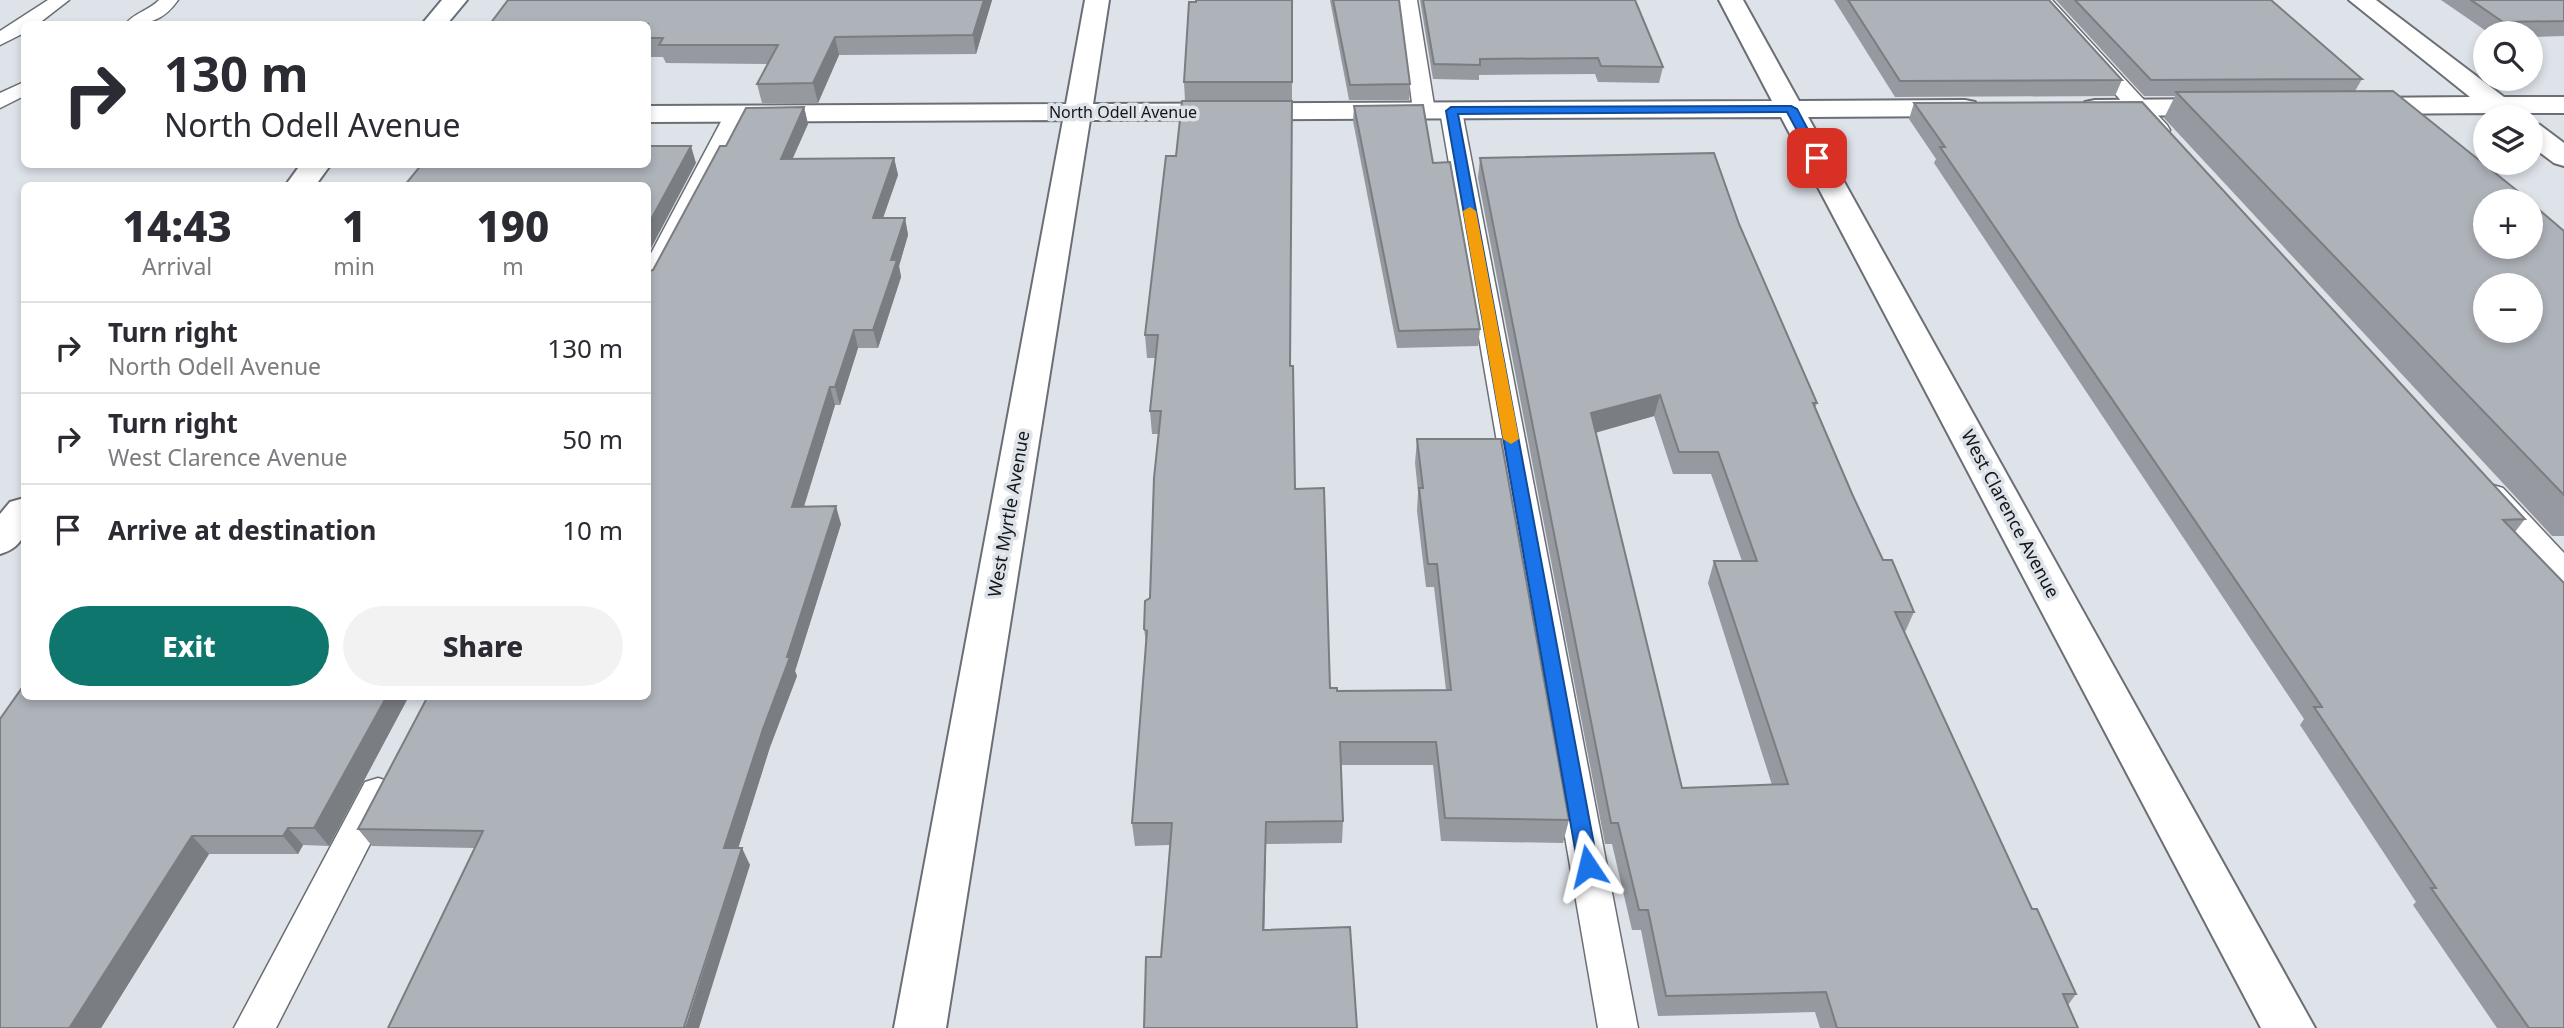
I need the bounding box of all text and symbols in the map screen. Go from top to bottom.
map controls [2473,21,2543,343]
button: search [2473,21,2543,91]
text: 130 m [164,40,309,106]
icon: right [49,49,140,140]
street label: North Odell Avenue [1049,101,1197,123]
text: North Odell Avenue [164,103,460,146]
button: layers [2473,105,2543,175]
pin [1787,128,1847,188]
icon: arrive [1798,139,1836,177]
button: + [2473,189,2543,259]
text: 14:43 [123,197,232,254]
text: 1 [342,197,366,254]
text: 190 [477,197,549,254]
text: Arrival [142,250,212,282]
text: min [333,250,375,282]
text: m [502,250,524,282]
button: − [2473,273,2543,343]
text: Turn right [108,314,238,350]
icon: right [49,329,87,367]
text: 130 m [547,330,623,366]
text: North Odell Avenue [108,350,321,382]
text: Turn right [108,405,238,441]
icon: right [49,420,87,458]
text: 50 m [562,421,623,457]
street label: West Clarence Avenue [1956,425,2065,602]
street label: West Myrtle Avenue [982,429,1034,599]
text: West Clarence Avenue [108,441,348,473]
icon: arrive [49,511,87,549]
text: Arrive at destination [108,512,377,548]
text: 10 m [562,512,623,548]
button: Exit [49,606,329,686]
button: Share [343,606,623,686]
position arrow [1551,829,1625,903]

